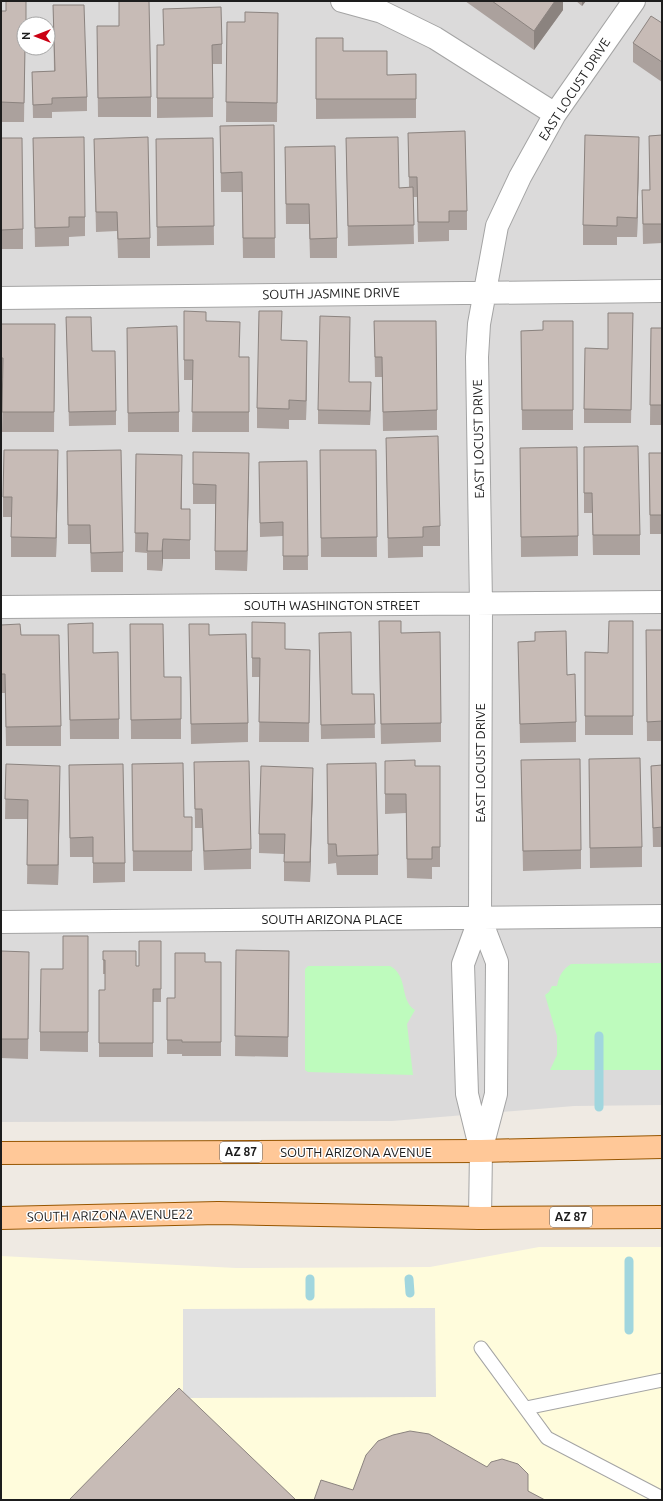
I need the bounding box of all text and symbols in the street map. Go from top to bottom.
north arrow [16,16,56,56]
text: N [20,32,32,40]
street label: EAST LOCUST DRIVE [536,35,612,143]
street label: SOUTH JASMINE DRIVE [262,285,400,301]
street label: EAST LOCUST DRIVE [470,379,486,499]
street label: SOUTH WASHINGTON STREET [244,598,420,612]
street label: EAST LOCUST DRIVE [473,703,487,823]
street label: SOUTH ARIZONA PLACE [261,912,403,926]
road number: AZ 87 [220,1142,262,1162]
street label: SOUTH ARIZONA AVENUE [280,1145,432,1159]
street label: SOUTH ARIZONA AVENUE22 [27,1207,193,1223]
road number: AZ 87 [550,1207,592,1227]

